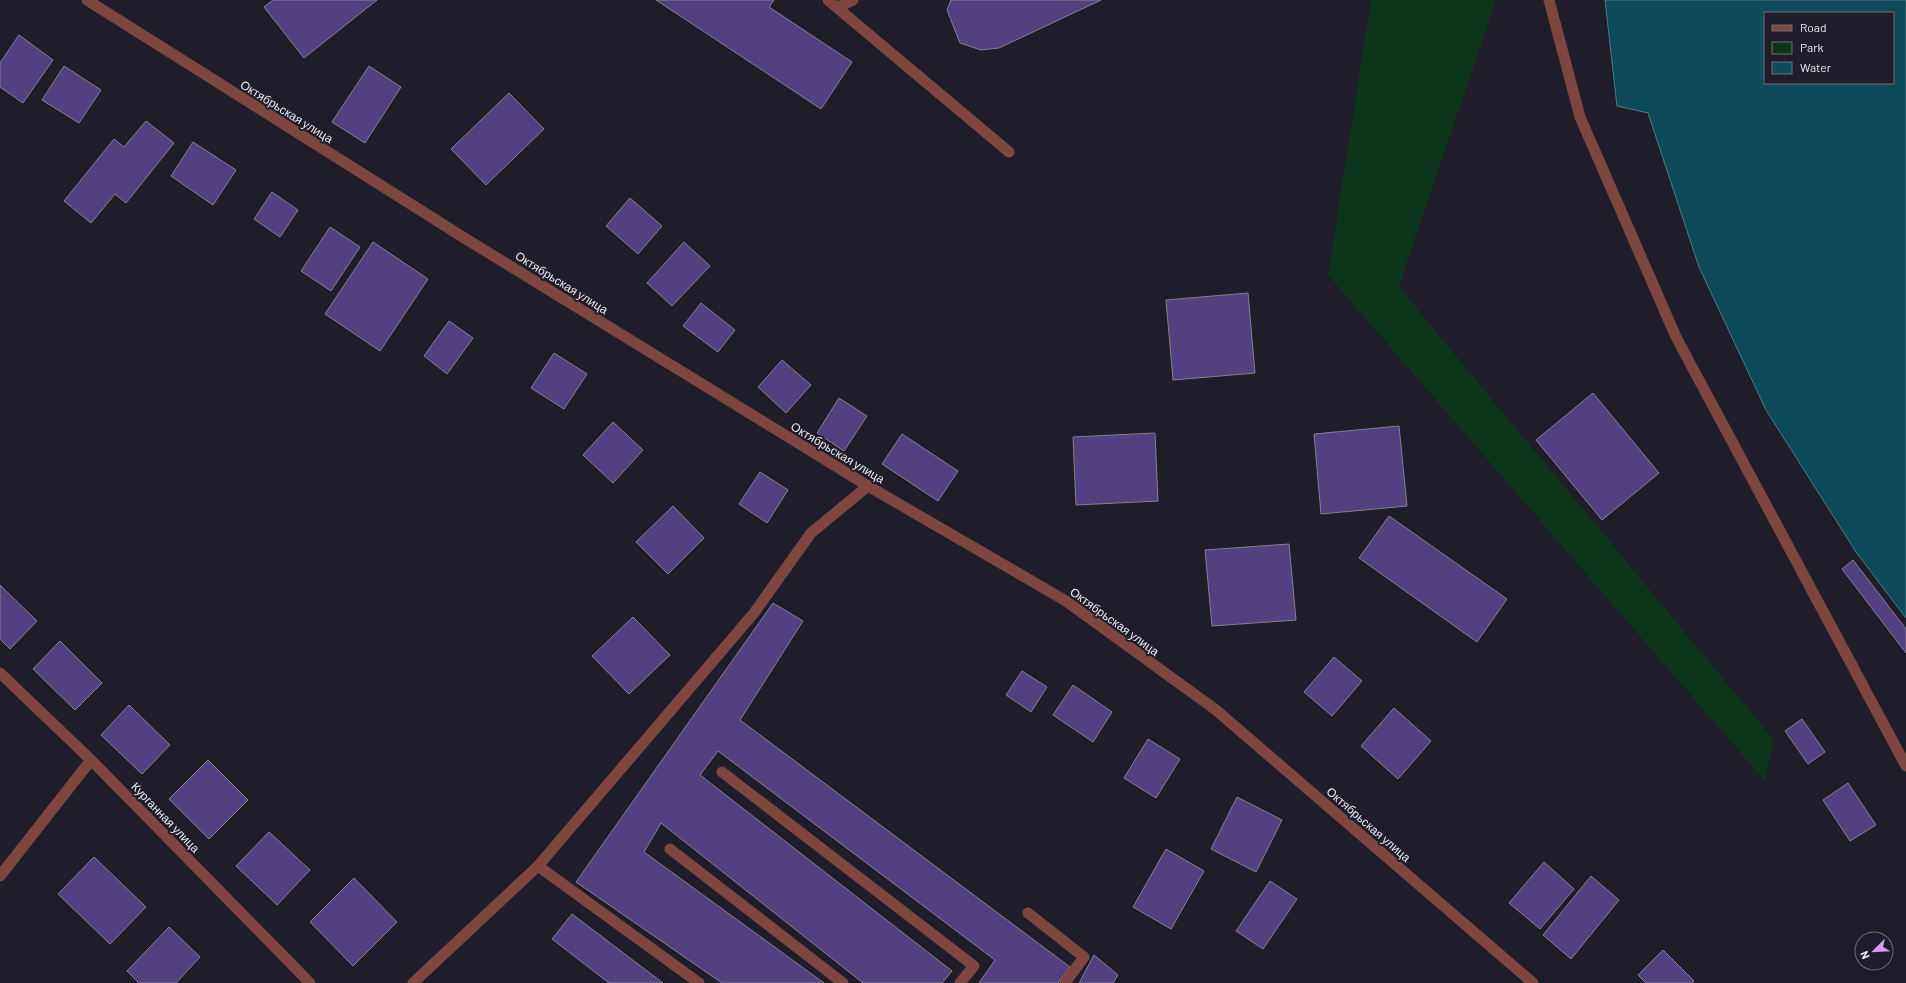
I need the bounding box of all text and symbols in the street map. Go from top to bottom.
legend [1764,12,1894,84]
text: Road [1800,20,1827,34]
text: Park [1800,40,1824,54]
text: Water [1800,60,1832,74]
street label: Октябрьская улица [238,77,336,146]
street label: Октябрьская улица [513,248,611,317]
street label: Октябрьская улица [788,419,888,486]
street label: Октябрьская улица [1067,584,1162,659]
street label: Курганная улица [128,779,203,856]
street label: Октябрьская улица [1324,784,1414,865]
north arrow [1854,931,1894,971]
text: N [1857,949,1872,961]

